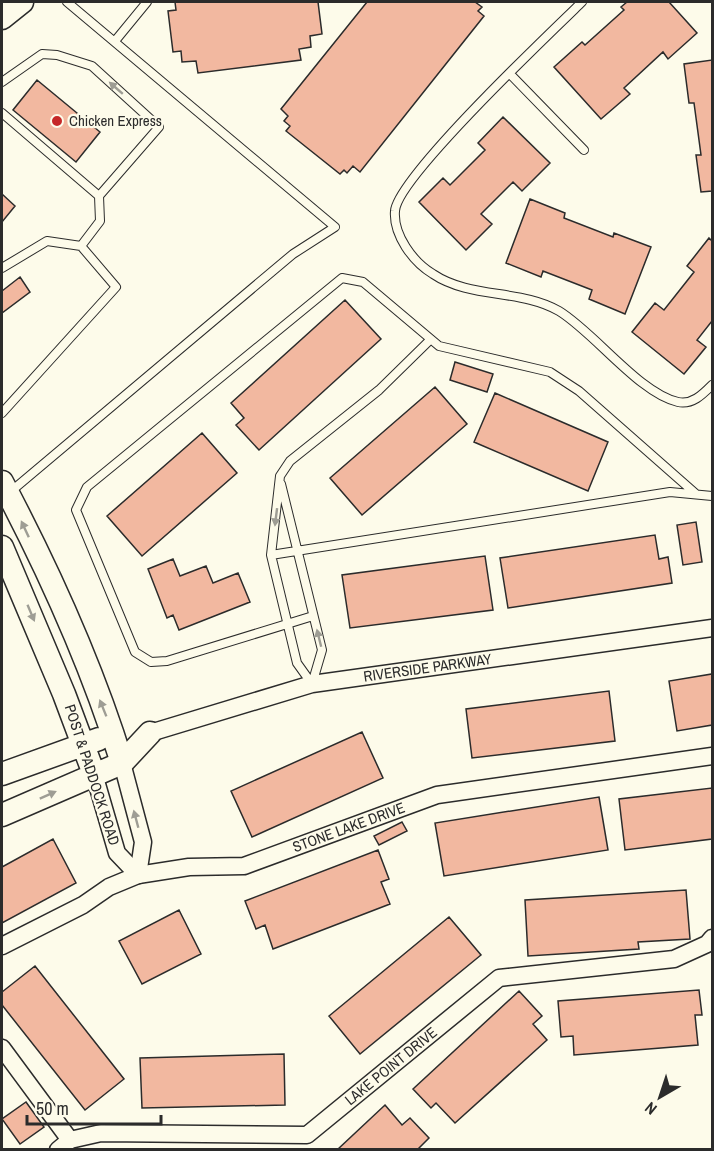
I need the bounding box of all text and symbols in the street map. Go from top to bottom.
one-way arrow [108,81,124,94]
place label: Chicken Express [69,110,162,131]
marker: Chicken Express [50,114,64,128]
one-way arrow [271,508,280,527]
one-way arrow [20,520,30,538]
one-way arrow [27,604,36,622]
one-way arrow [313,629,323,647]
street label: RIVERSIDE PARKWAY [362,648,494,687]
one-way arrow [98,699,107,717]
street label: POST & PADDOCK ROAD [60,702,125,848]
one-way arrow [39,790,56,799]
street label: STONE LAKE DRIVE [289,797,408,857]
one-way arrow [131,810,141,828]
street label: LAKE POINT DRIVE [340,1022,441,1110]
north arrow [630,1067,690,1127]
scale bar [27,1088,160,1126]
text: 50 m [36,1096,69,1121]
text: N [640,1097,661,1120]

